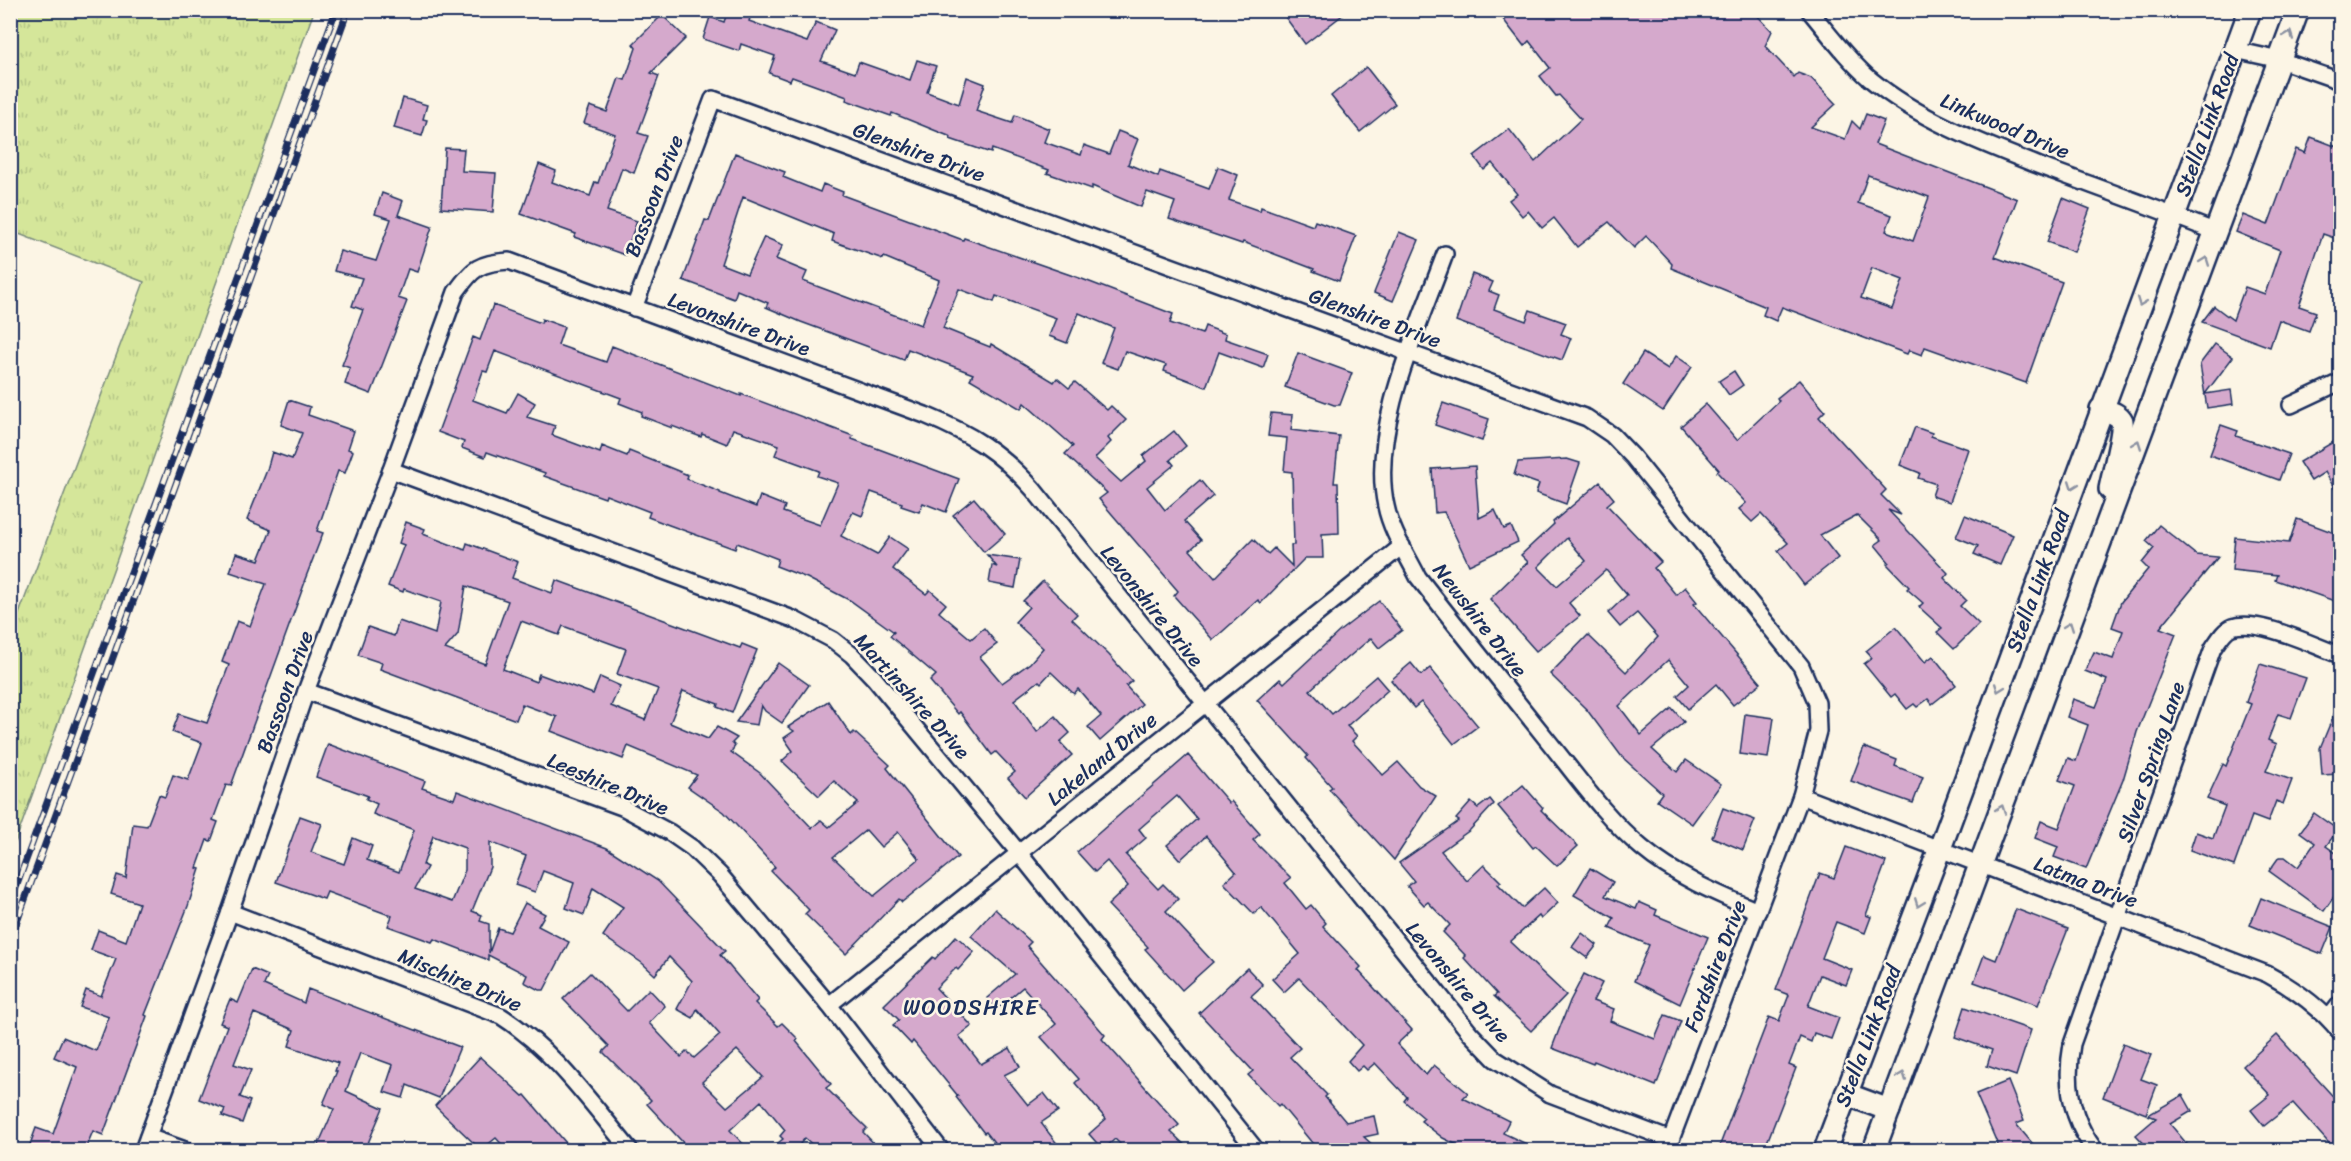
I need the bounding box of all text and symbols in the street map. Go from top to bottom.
one-way arrow [2282,30,2295,41]
street label: Stella Link Road [2164,46,2251,202]
street label: Linkwood Drive [1934,82,2076,170]
street label: Glenshire Drive [848,110,991,194]
street label: Bassoon Drive [613,129,695,263]
one-way arrow [2198,256,2211,267]
street label: Glenshire Drive [1304,276,1447,360]
street label: Levonshire Drive [662,281,816,367]
one-way arrow [2136,296,2149,307]
one-way arrow [2130,439,2142,450]
one-way arrow [2068,479,2081,490]
street label: Stella Link Road [1995,502,2082,658]
street label: Levonshire Drive [1090,536,1214,676]
street label: Newshire Drive [1423,554,1538,686]
one-way arrow [2062,621,2074,632]
street label: Martinshire Drive [844,624,980,768]
street label: Bassoon Drive [245,625,325,759]
street label: Silver Spring Lane [2106,676,2196,848]
one-way arrow [1994,681,2006,692]
street label: Lakeland Drive [1038,702,1166,816]
street label: Leeshire Drive [541,741,675,827]
one-way arrow [1994,804,2006,815]
street label: Latma Drive [2028,845,2144,919]
street label: Fordshire Drive [1672,894,1758,1038]
one-way arrow [1913,898,1926,908]
street label: Levonshire Drive [1395,913,1521,1051]
street label: Mischire Drive [392,937,528,1023]
street label: Stella Link Road [1823,958,1913,1113]
district label: WOODSHIRE [903,988,1039,1027]
one-way arrow [1894,1071,1907,1082]

